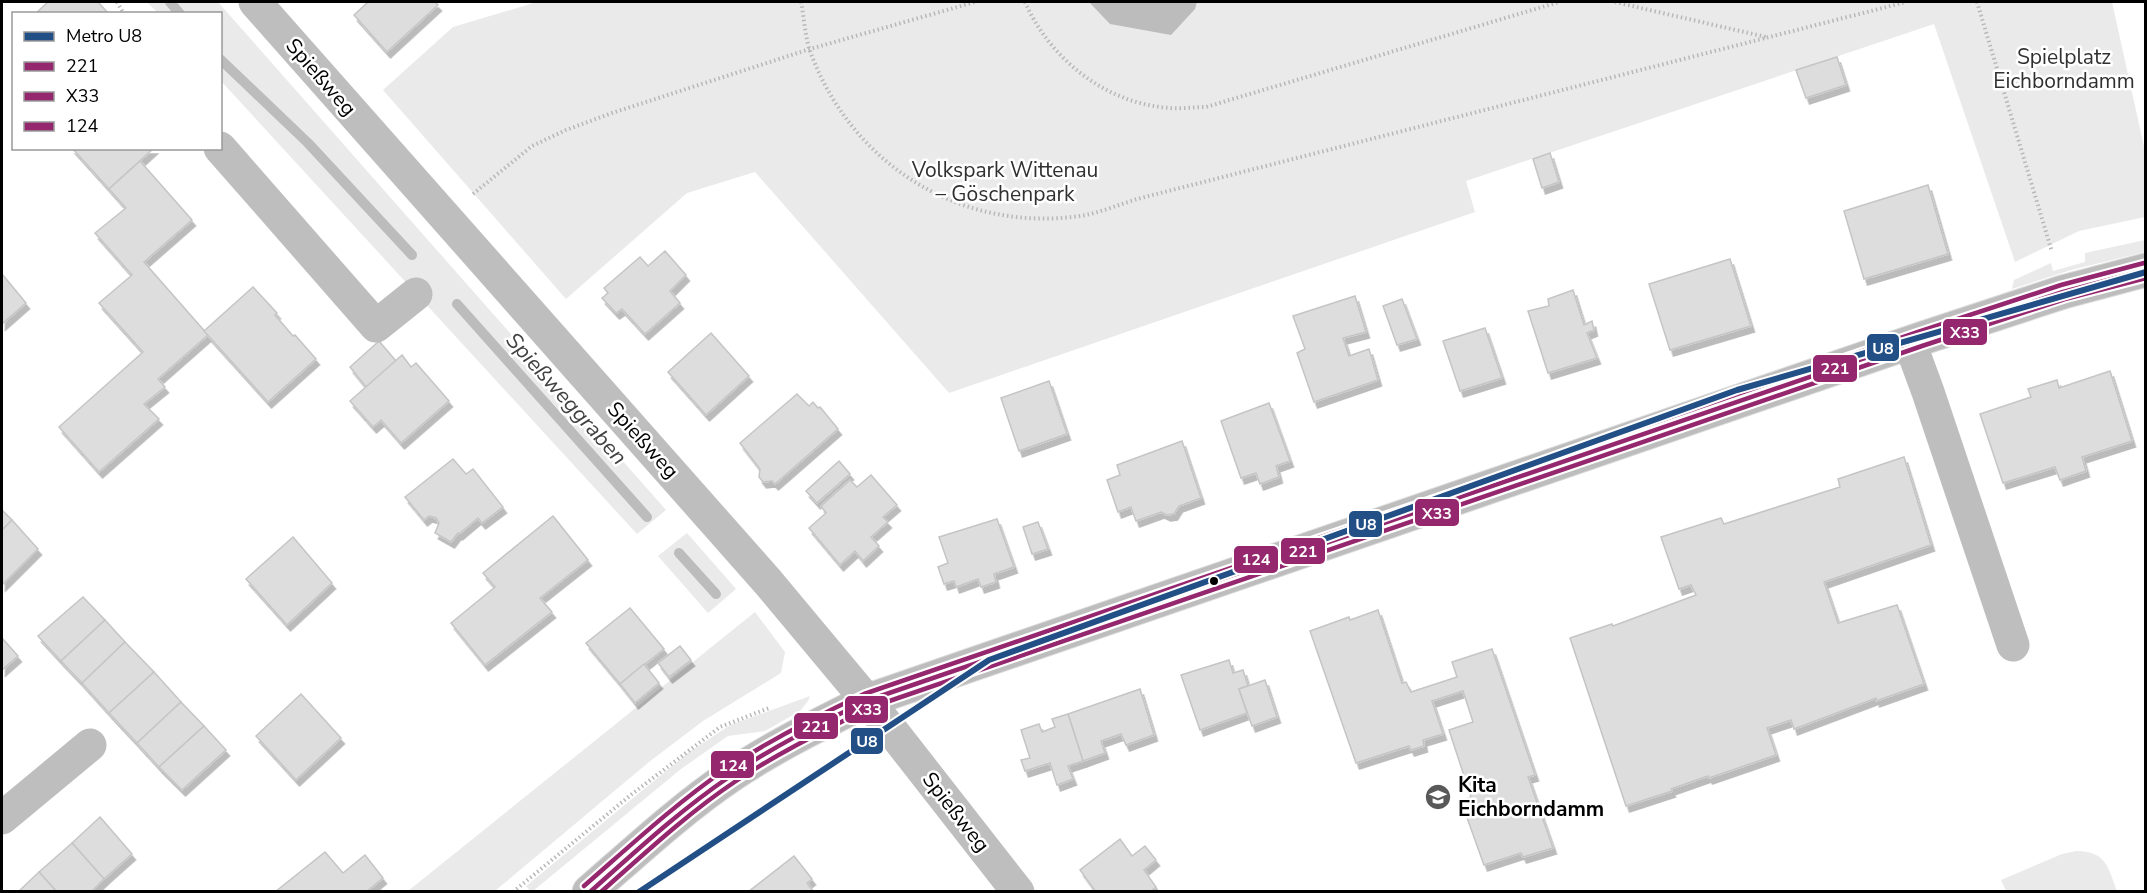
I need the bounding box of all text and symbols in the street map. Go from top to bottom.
legend [12,12,222,150]
text: Metro U8 [66,24,142,48]
street label: Spießweg [279,32,363,122]
park label: Spielplatz Eichborndamm [1993,43,2135,95]
text: 221 [66,54,98,78]
text: X33 [66,84,99,108]
text: 124 [66,114,99,138]
park label: Volkspark Wittenau – Göschenpark [911,156,1098,208]
line badge: X33 [1942,318,1988,346]
text: X33 [1949,322,1980,344]
water label: Spießweggraben [499,326,634,471]
line badge: U8 [1866,333,1900,362]
text: U8 [1872,338,1894,360]
line badge: 221 [1812,354,1858,383]
text: 221 [1821,358,1849,380]
street label: Spießweg [601,396,685,484]
line badge: X33 [1414,498,1460,527]
text: X33 [1421,503,1452,525]
line badge: U8 [1348,510,1383,538]
text: U8 [1355,514,1377,536]
line badge: 221 [1280,537,1326,565]
text: 221 [1289,541,1317,563]
line badge: 124 [1233,545,1279,574]
text: 124 [1242,549,1271,571]
unlabelled marker [1208,575,1220,587]
line badge: X33 [844,695,889,724]
text: X33 [851,699,882,721]
line badge: 221 [793,712,839,740]
text: 221 [802,716,830,738]
line badge: U8 [850,727,884,755]
text: U8 [856,731,878,753]
line badge: 124 [710,750,755,779]
text: 124 [719,755,748,777]
street label: Spießweg [916,766,996,858]
place label: Kita Eichborndamm [1458,771,1604,823]
school or university icon: Kita Eichborndamm [1423,782,1453,812]

